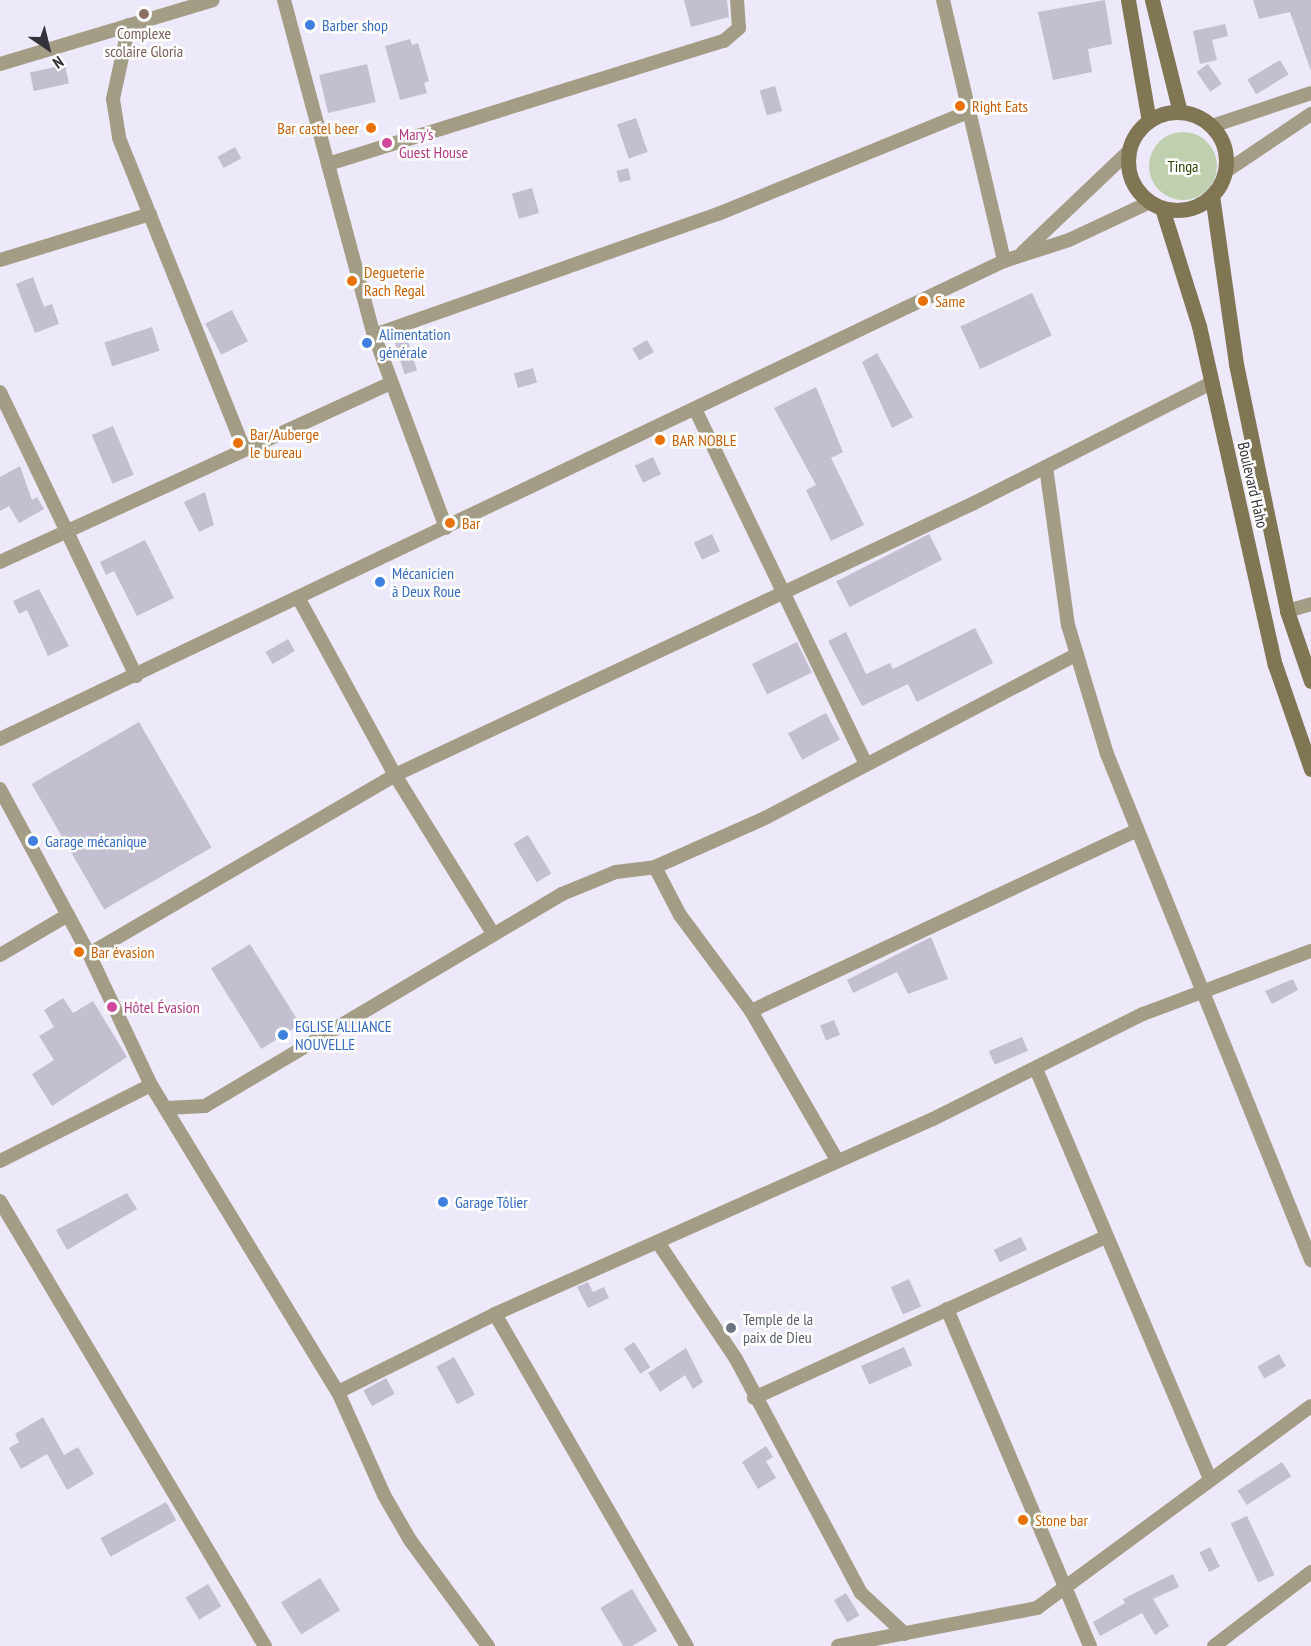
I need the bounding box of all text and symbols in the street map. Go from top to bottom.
marker: Complexe scolaire Gloria [137,7,151,21]
place label: Barber shop [322,15,388,35]
north arrow [18,18,78,78]
marker: Barber shop [303,18,317,32]
place label: Complexe scolaire Gloria [105,23,183,61]
text: N [49,52,68,73]
place label: Right Eats [972,96,1028,116]
marker: Right Eats [953,99,967,113]
place label: Bar castel beer [277,118,359,138]
marker: Bar castel beer [364,121,378,135]
place label: Mary's Guest House [399,124,468,162]
marker: Mary's Guest House [380,136,394,150]
park label: Tinga [1168,156,1198,176]
place label: Degueterie Rach Regal [364,262,425,300]
marker: Degueterie Rach Regal [345,274,359,288]
place label: Same [935,291,965,311]
marker: Same [916,294,930,308]
place label: Alimentation générale [379,324,450,362]
marker: Alimentation générale [360,336,374,350]
place label: Bar/Auberge le bureau [250,424,319,462]
place label: BAR NOBLE [672,430,737,450]
marker: BAR NOBLE [653,433,667,447]
marker: Bar/Auberge le bureau [231,436,245,450]
street label: Boulevard Haho [1234,440,1272,530]
place label: Bar [462,513,480,533]
marker: Bar [443,516,457,530]
place label: Mécanicien à Deux Roue [392,563,461,601]
marker: Mécanicien à Deux Roue [373,575,387,589]
place label: Garage mécanique [45,831,147,851]
marker: Garage mécanique [26,834,40,848]
place label: Bar évasion [91,942,154,962]
marker: Bar évasion [72,945,86,959]
place label: Hôtel Évasion [124,997,200,1017]
marker: Hôtel Évasion [105,1000,119,1014]
place label: EGLISE ALLIANCE NOUVELLE [295,1016,392,1054]
marker: EGLISE ALLIANCE NOUVELLE [276,1028,290,1042]
place label: Garage Tôlier [455,1192,528,1212]
marker: Garage Tôlier [436,1195,450,1209]
place label: Temple de la paix de Dieu [743,1309,813,1347]
marker: Temple de la paix de Dieu [724,1321,738,1335]
place label: Stone bar [1035,1510,1088,1530]
marker: Stone bar [1016,1513,1030,1527]

